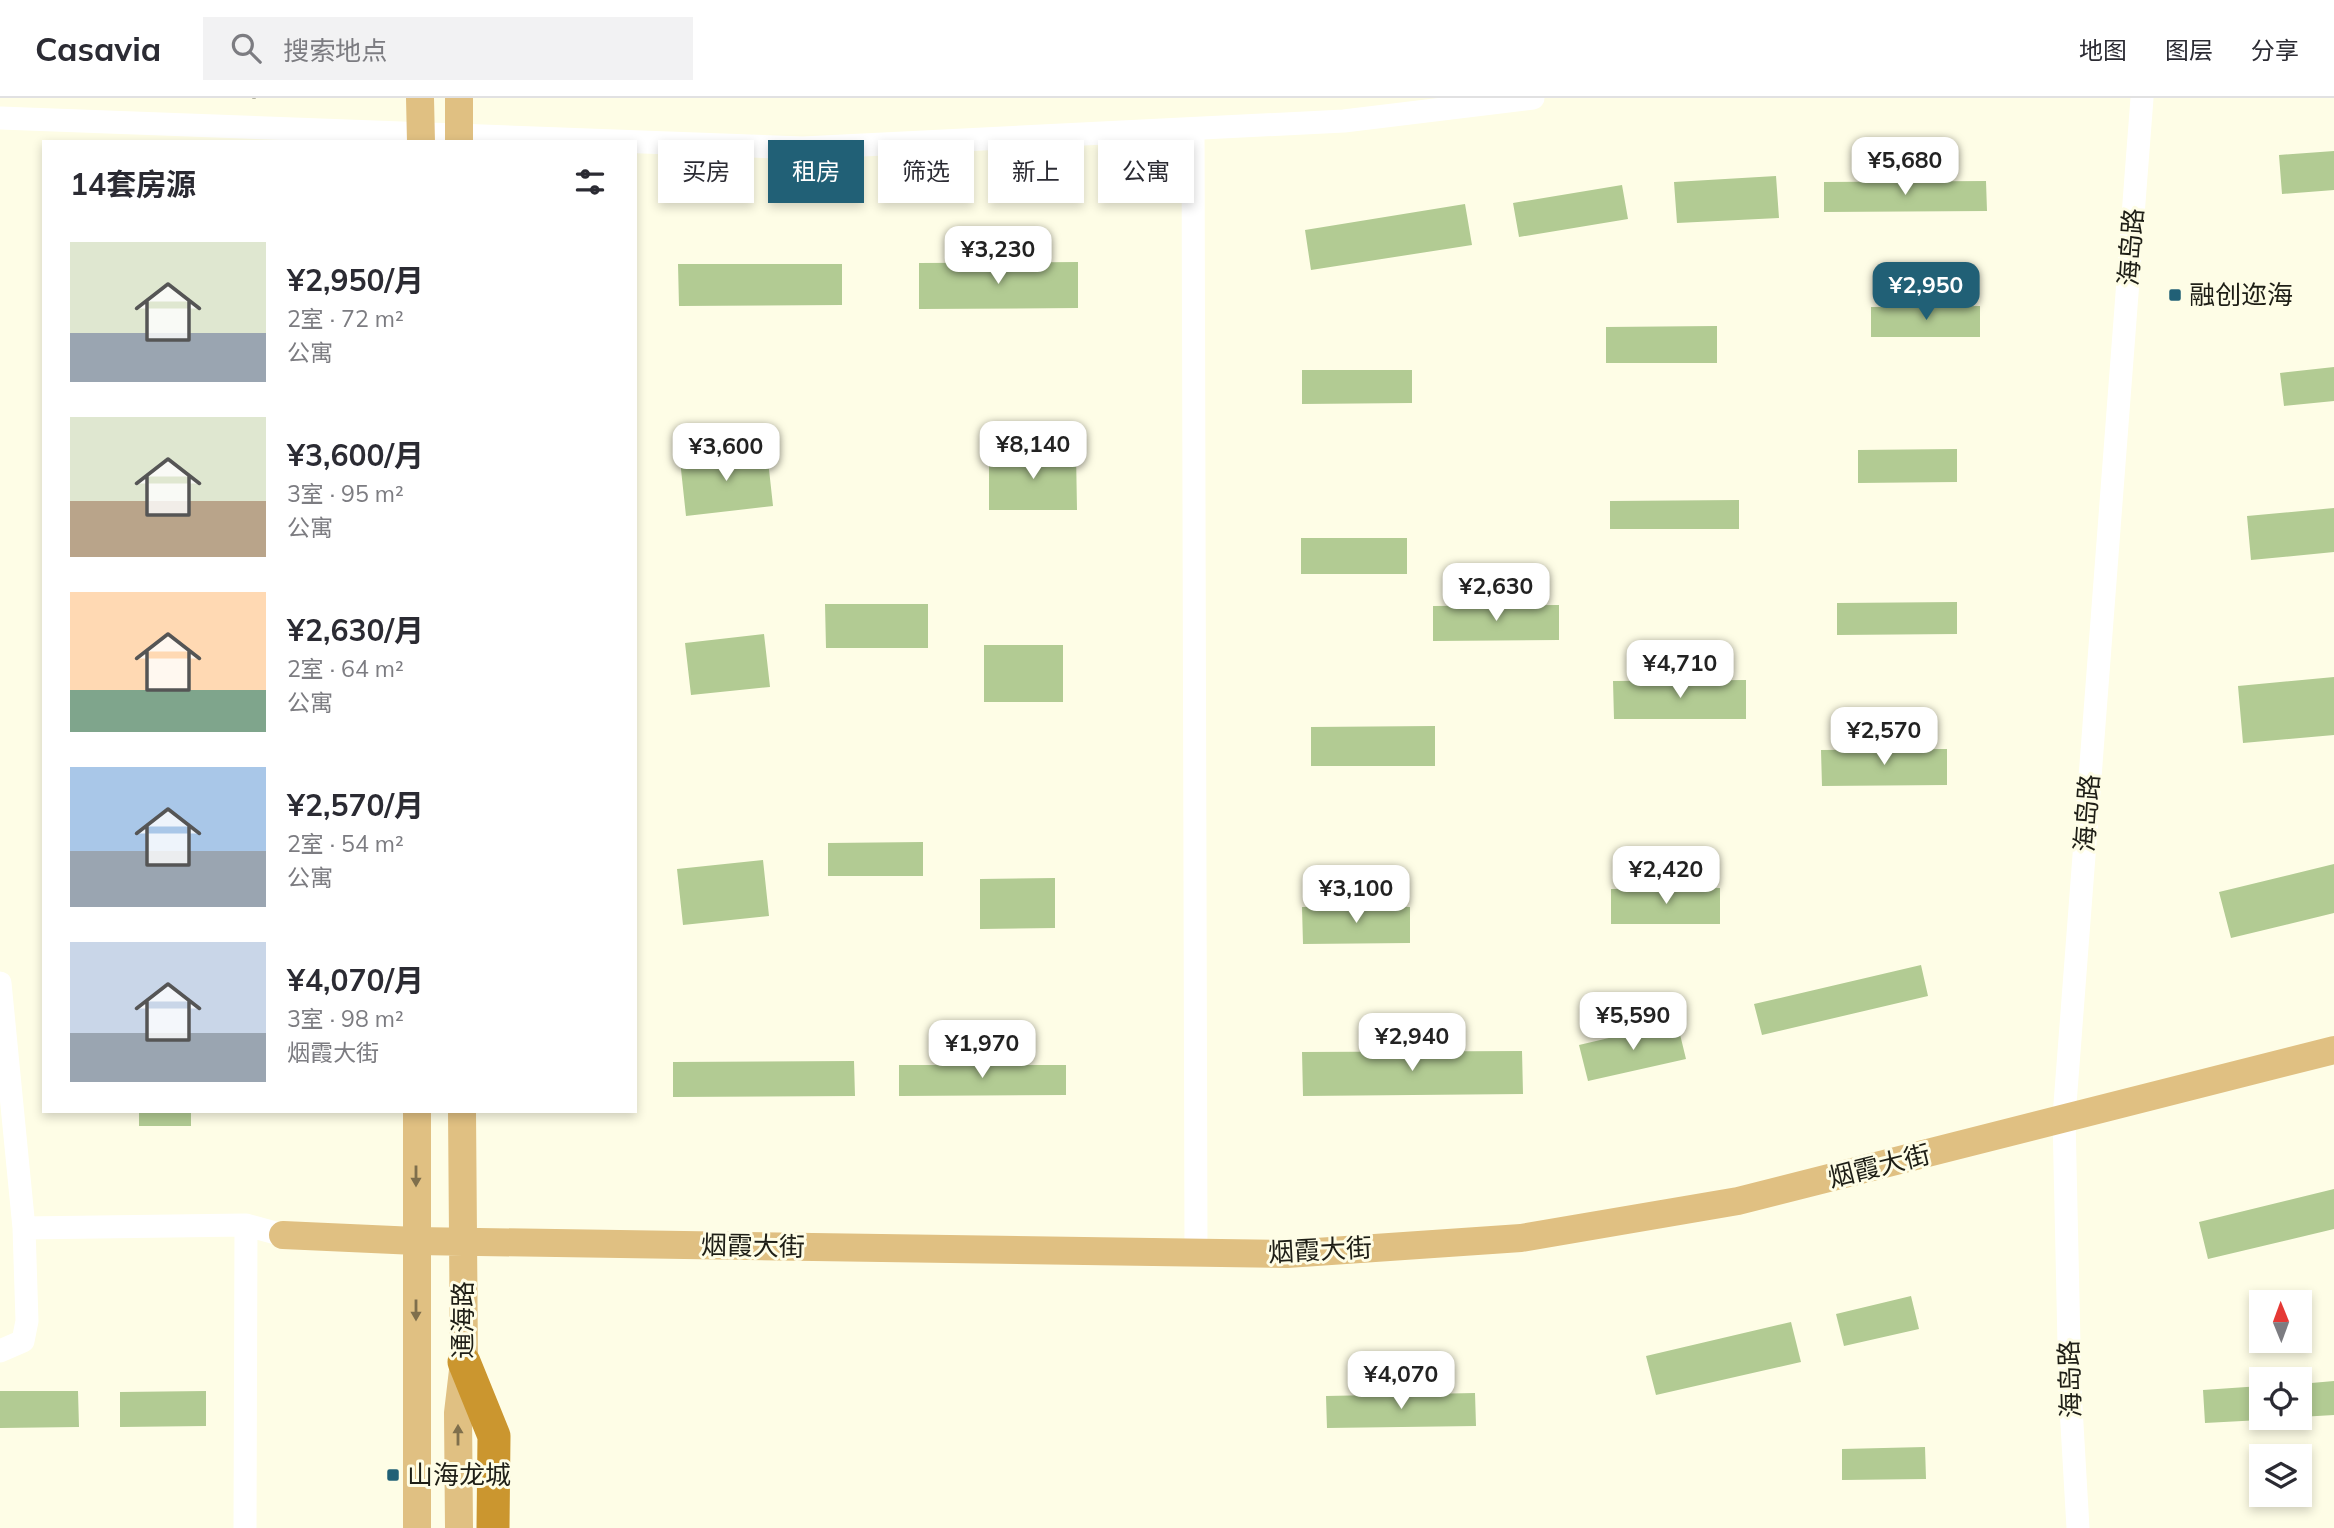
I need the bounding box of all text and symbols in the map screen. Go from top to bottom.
search box [203,17,693,80]
text: Casavia [35,28,161,69]
icon: search [227,29,265,67]
text: 搜索地点 [283,34,387,67]
text: 地图 [2079,35,2127,65]
text: 图层 [2165,35,2213,65]
text: 分享 [2251,35,2299,65]
pin: ¥5,680 [1848,138,1962,197]
chip: 买房 [658,140,754,203]
chip: 租房 [768,140,864,203]
chip: 筛选 [878,140,974,203]
chip: 新上 [988,140,1084,203]
chip: 公寓 [1098,140,1194,203]
text: ¥5,680 [1868,145,1942,174]
icon: filters [571,163,609,201]
text: 14套房源 [70,165,196,203]
street label: 海岛路 [2111,207,2150,287]
pin: ¥3,230 [941,226,1055,286]
text: ¥3,230 [961,234,1035,263]
text: ¥2,950/月 [287,261,424,299]
pin: ¥2,950 [1869,262,1983,322]
icon: home [126,270,210,354]
text: ¥2,950 [1889,270,1963,299]
place label: 融创迩海 [2189,278,2293,311]
marker: 融创迩海 [2167,287,2183,303]
text: 2室 · 72 m² [287,304,404,333]
text: 公寓 [287,338,333,367]
pin: ¥8,140 [976,422,1090,481]
pin: ¥3,600 [669,424,783,483]
text: ¥8,140 [996,429,1070,458]
text: ¥3,600 [689,431,763,460]
text: ¥3,600/月 [287,436,424,474]
icon: home [126,445,210,529]
text: 3室 · 95 m² [287,479,404,508]
text: 公寓 [287,513,333,542]
pin: ¥2,630 [1439,564,1553,623]
text: ¥2,630 [1459,571,1533,600]
text: ¥2,630/月 [287,611,424,649]
icon: home [126,620,210,704]
pin: ¥4,710 [1623,640,1737,700]
text: ¥4,710 [1643,648,1717,677]
text: 2室 · 64 m² [287,654,404,683]
text: 公寓 [287,688,333,717]
pin: ¥2,570 [1827,708,1941,767]
text: ¥2,570 [1847,715,1921,744]
street label: 海岛路 [2067,773,2106,853]
text: ¥2,570/月 [287,786,424,824]
icon: home [126,795,210,879]
text: 2室 · 54 m² [287,829,404,858]
pin: ¥2,420 [1609,846,1723,906]
text: ¥2,420 [1629,854,1703,883]
text: 公寓 [287,863,333,892]
pin: ¥3,100 [1299,866,1413,925]
text: ¥3,100 [1319,873,1393,902]
text: ¥4,070/月 [287,961,424,999]
icon: home [126,970,210,1054]
pin: ¥5,590 [1576,992,1690,1052]
text: ¥5,590 [1596,1000,1670,1029]
text: 3室 · 98 m² [287,1004,404,1033]
pin: ¥2,940 [1355,1014,1469,1073]
pin: ¥1,970 [925,1020,1039,1080]
text: ¥2,940 [1375,1021,1449,1050]
text: ¥1,970 [945,1028,1019,1057]
text: 烟霞大街 [287,1038,379,1067]
street label: 烟霞大街 [1824,1137,1933,1194]
one-way arrow [410,1166,422,1188]
street label: 烟霞大街 [701,1228,805,1263]
street label: 烟霞大街 [1267,1230,1373,1269]
street label: 通海路 [446,1281,479,1359]
north arrow [2249,1290,2312,1353]
map controls [2249,1290,2312,1507]
one-way arrow [410,1299,422,1321]
street label: 海岛路 [2052,1339,2087,1419]
pin: ¥4,070 [1344,1352,1458,1411]
text: ¥4,070 [1364,1359,1438,1388]
button: locate [2249,1367,2312,1430]
one-way arrow [453,1424,464,1446]
button: layers [2249,1444,2312,1507]
place label: 山海龙城 [407,1458,511,1491]
marker: 山海龙城 [385,1467,401,1483]

